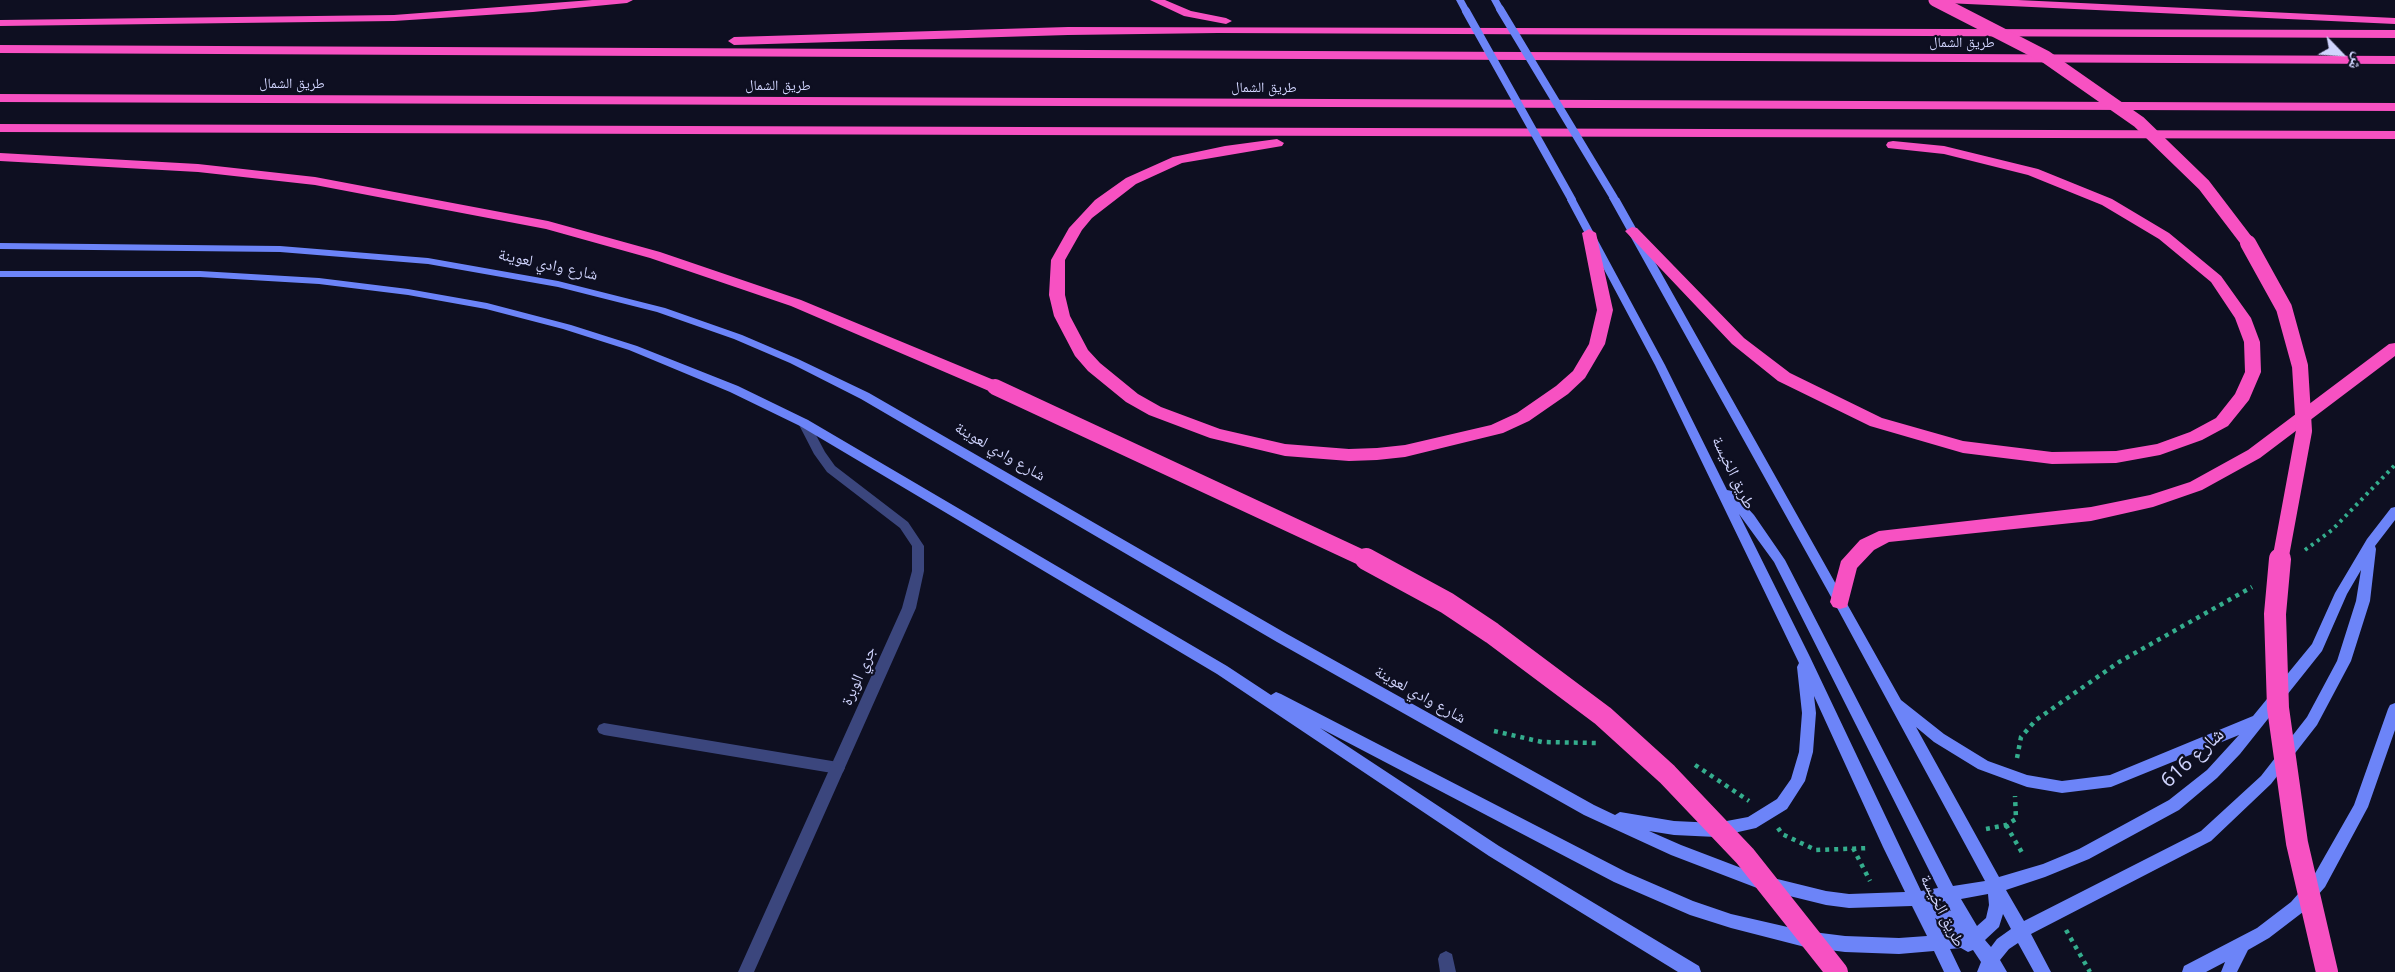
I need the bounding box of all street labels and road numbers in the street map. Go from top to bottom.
street label: طريق الشمال [1929,35,1995,51]
street label: طريق الشمال [259,76,325,92]
street label: طريق الشمال [745,78,811,94]
street label: طريق الشمال [1231,80,1297,96]
street label: شارع وادي لعوينة [496,245,600,285]
street label: شارع وادي لعوينة [951,418,1049,486]
street label: طريق الخيسة [1707,434,1759,512]
street label: جري الوبرة [837,643,881,709]
street label: شارع وادي لعوينة [1371,662,1469,728]
street label: شارع 616 [2156,723,2230,793]
street label: طريق الخيسة [1916,872,1968,950]

